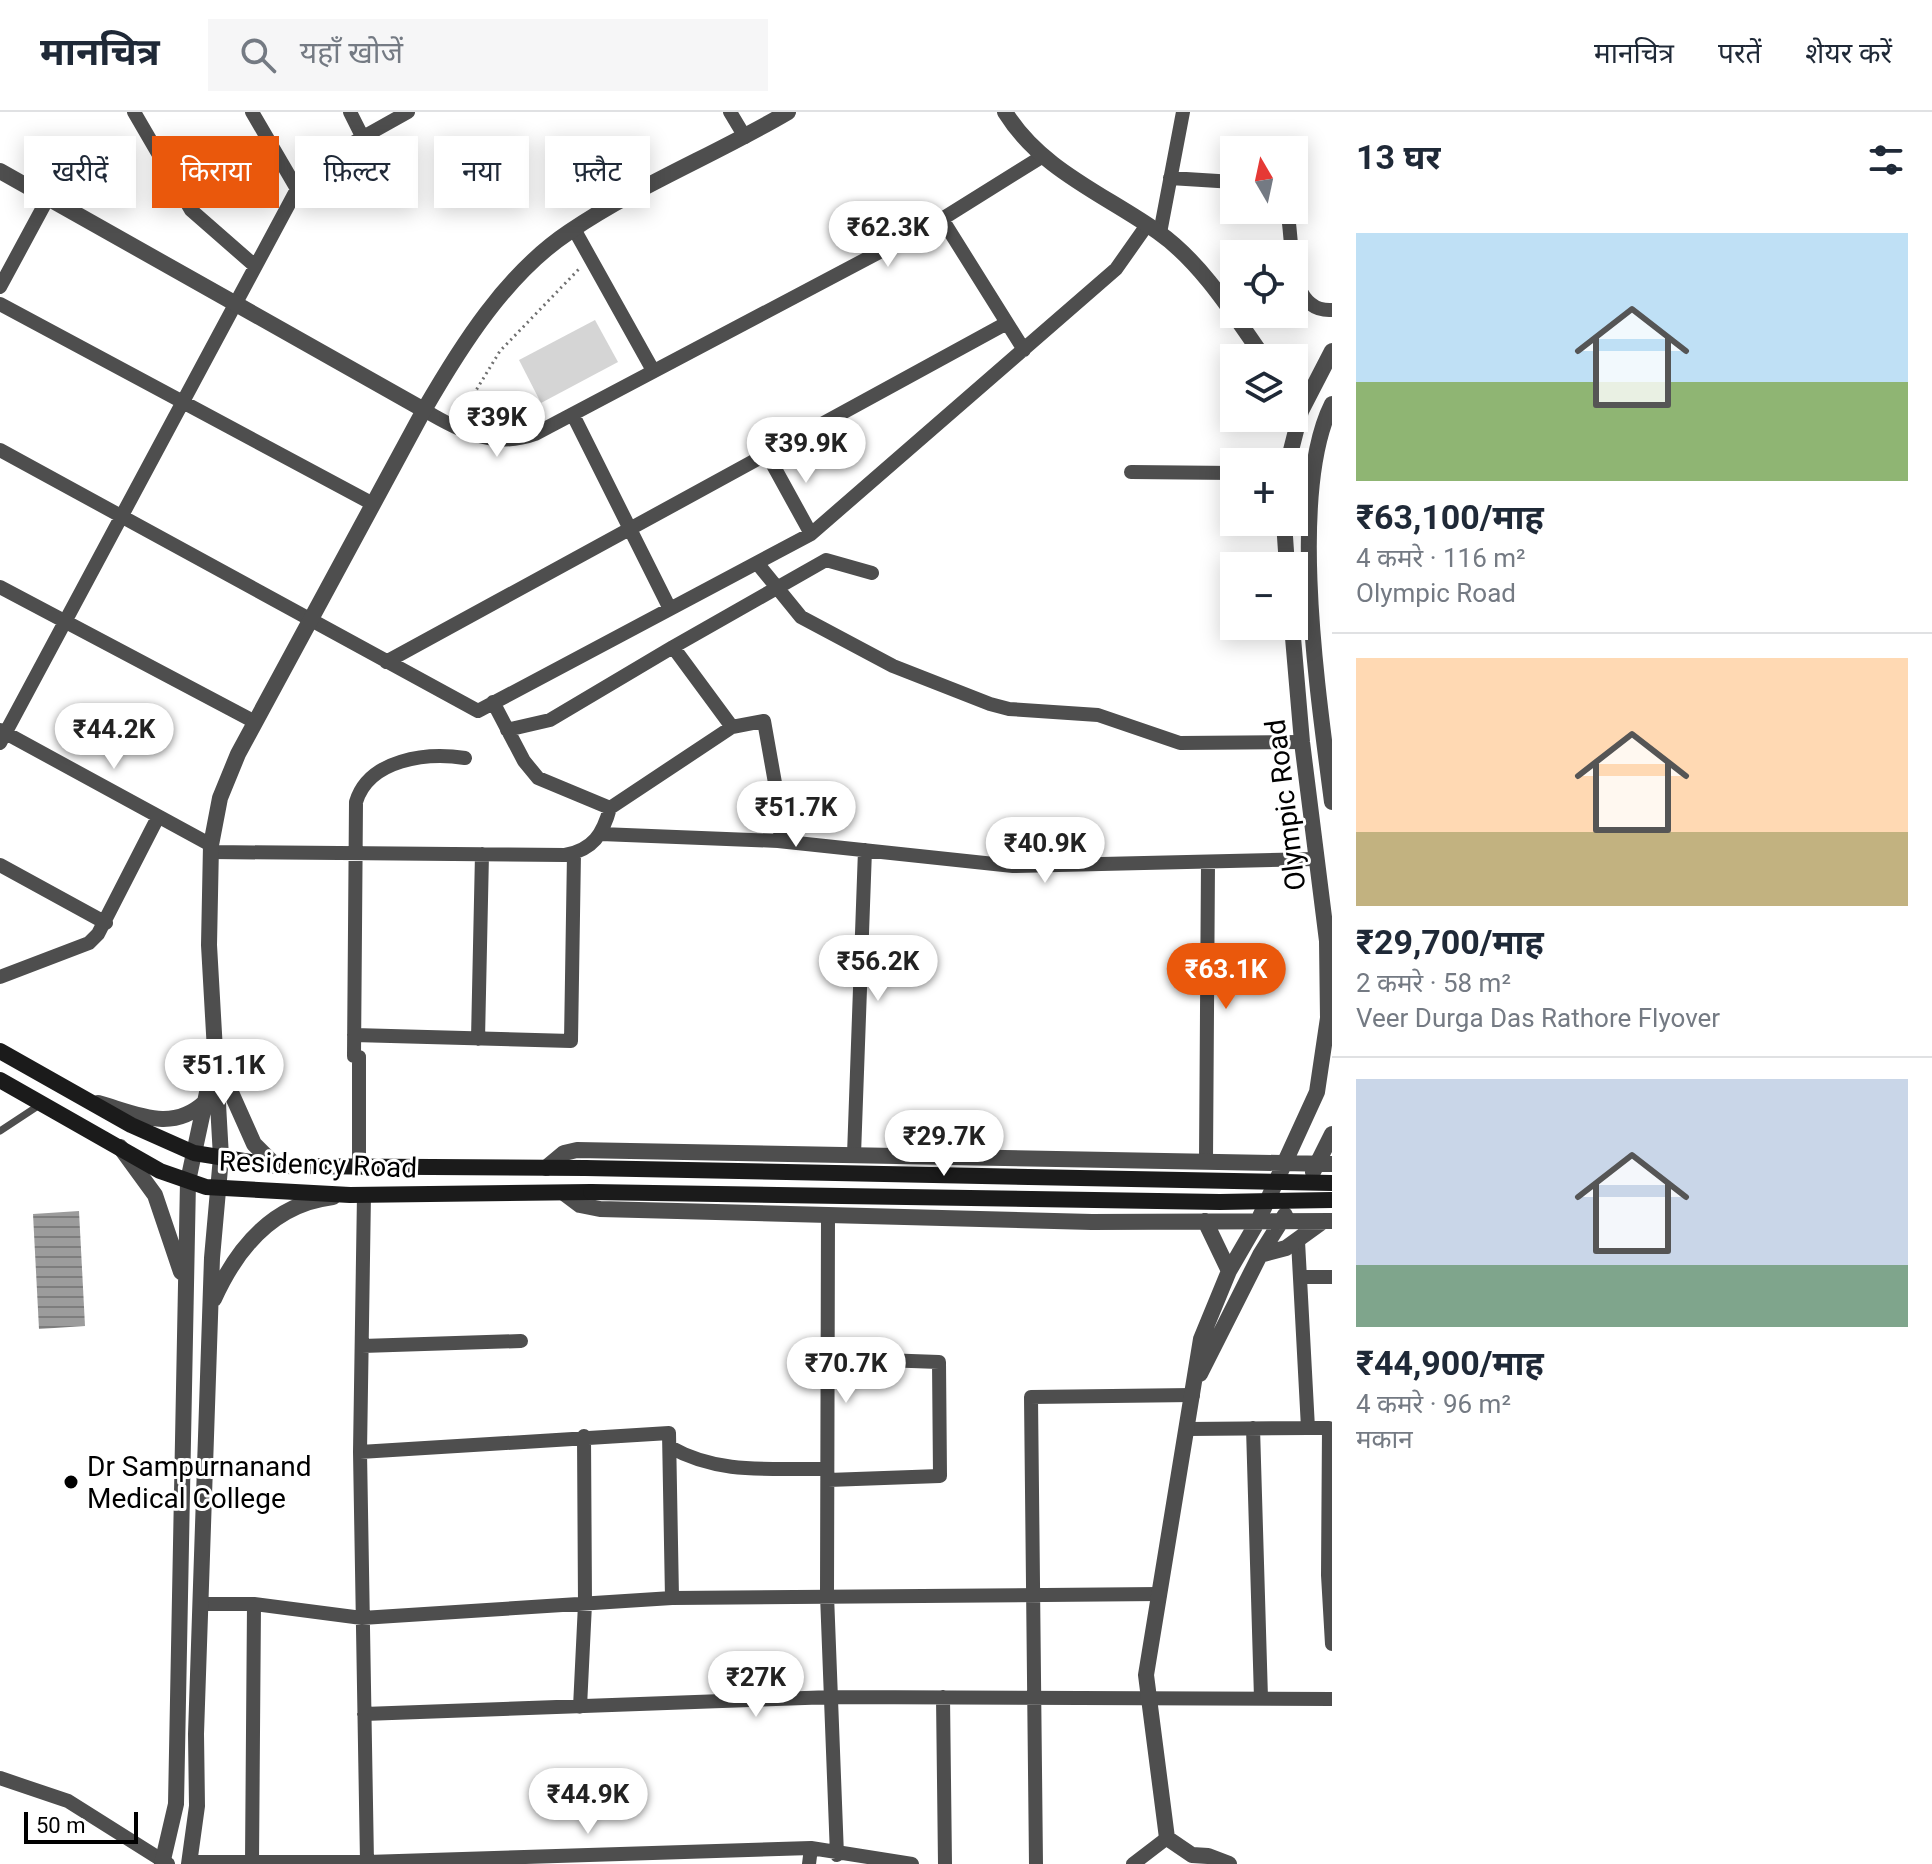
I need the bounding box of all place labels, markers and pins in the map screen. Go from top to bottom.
pin: ₹62.3K [823,201,953,269]
pin: ₹39K [450,391,544,459]
pin: ₹39.9K [741,417,871,485]
pin: ₹44.2K [49,703,179,771]
pin: ₹51.7K [731,781,861,849]
pin: ₹40.9K [980,817,1110,885]
pin: ₹56.2K [813,935,943,1003]
pin: ₹63.1K [1161,943,1291,1011]
pin: ₹51.1K [159,1039,289,1107]
pin: ₹29.7K [879,1110,1009,1178]
pin: ₹70.7K [781,1337,911,1405]
place label: Dr Sampurnanand Medical College [87,1450,312,1515]
marker: Dr Sampurnanand Medical College [62,1473,80,1491]
pin: ₹27K [709,1651,803,1719]
pin: ₹44.9K [523,1768,653,1836]

